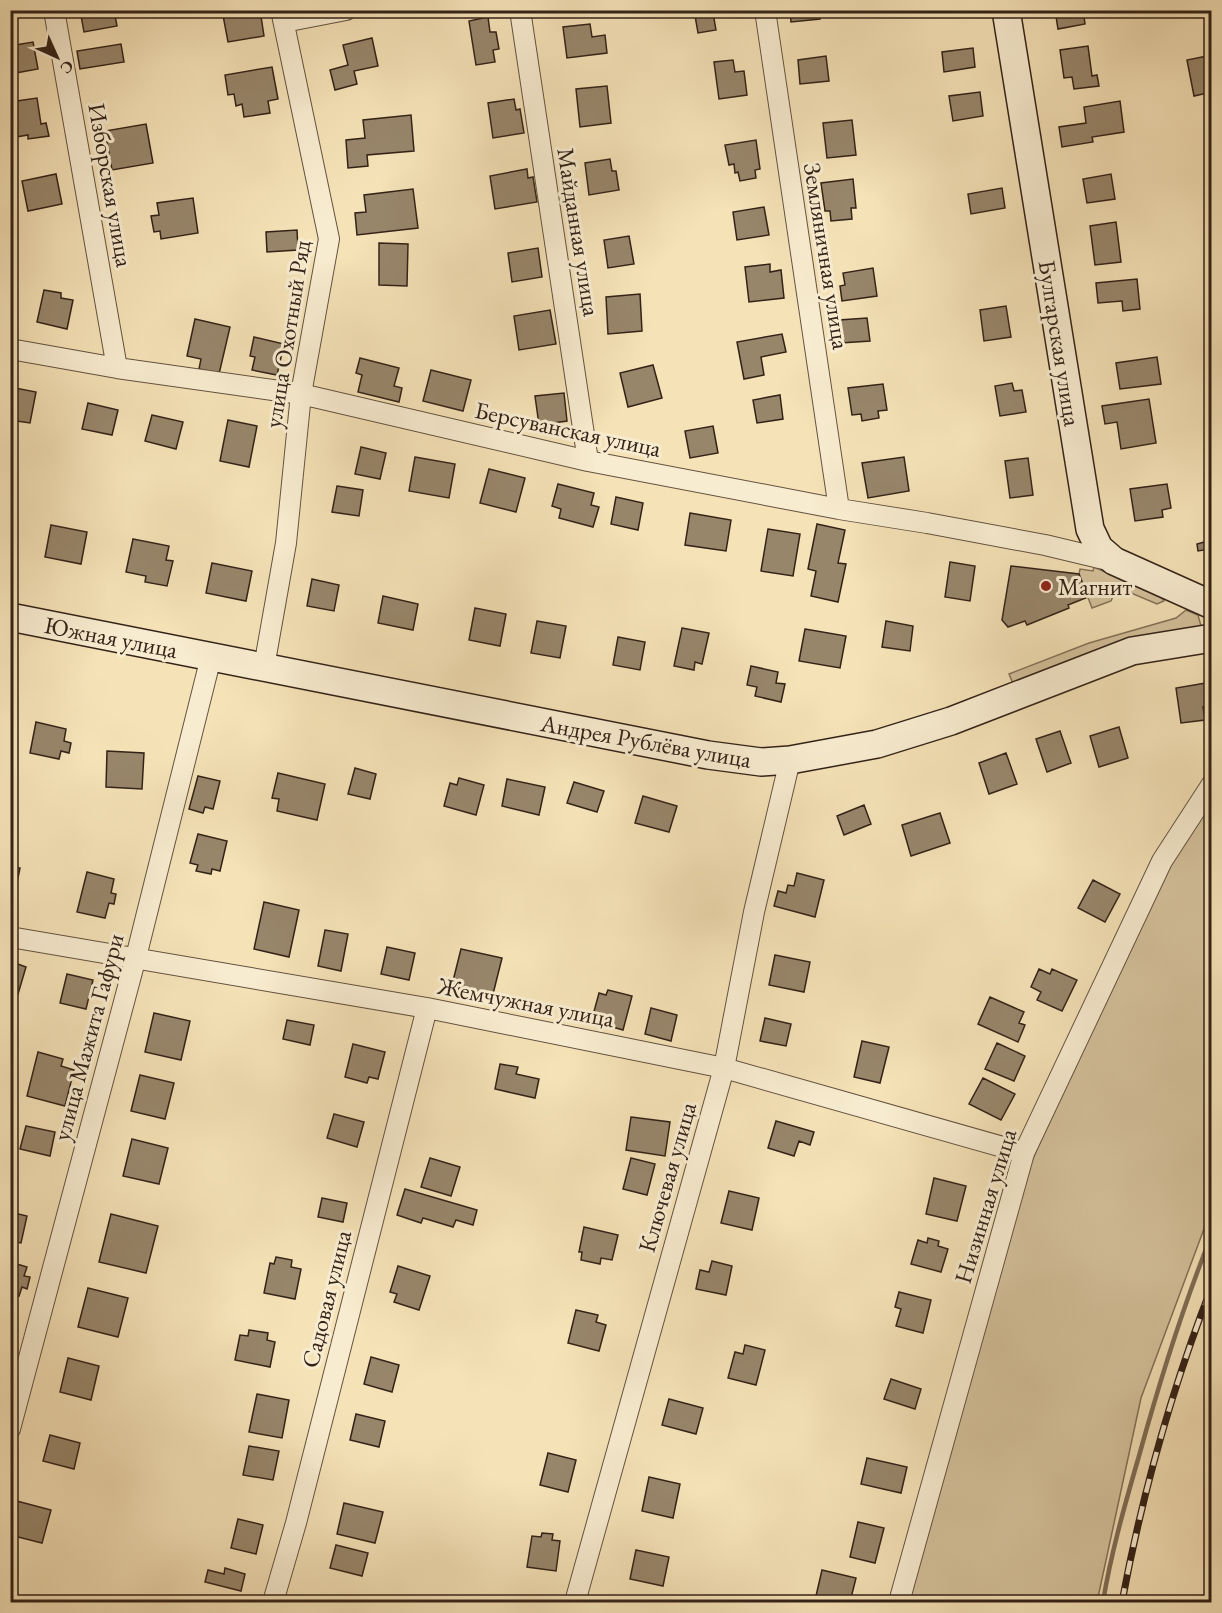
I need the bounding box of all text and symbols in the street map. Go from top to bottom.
north arrow [27,27,87,87]
text: С [56,56,79,79]
street label: Изборская улица [81,101,141,270]
street label: Майданная улица [550,146,608,319]
street label: Земляничная улица [797,161,857,352]
street label: улица Охотный Ряд [257,238,317,430]
street label: Булгарская улица [1032,258,1088,429]
street label: Берсуванская улица [472,394,664,464]
place label: Магнит [1058,571,1132,602]
marker: Магнит [1039,579,1053,593]
street label: Южная улица [42,609,181,665]
street label: Андрея Рублёва улица [537,707,754,775]
street label: улица Мажита Гафури [45,930,131,1144]
street label: Жемчужная улица [434,969,617,1034]
street label: Ключевая улица [631,1098,703,1256]
street label: Низинная улица [947,1125,1023,1287]
street label: Садовая улица [294,1227,358,1371]

